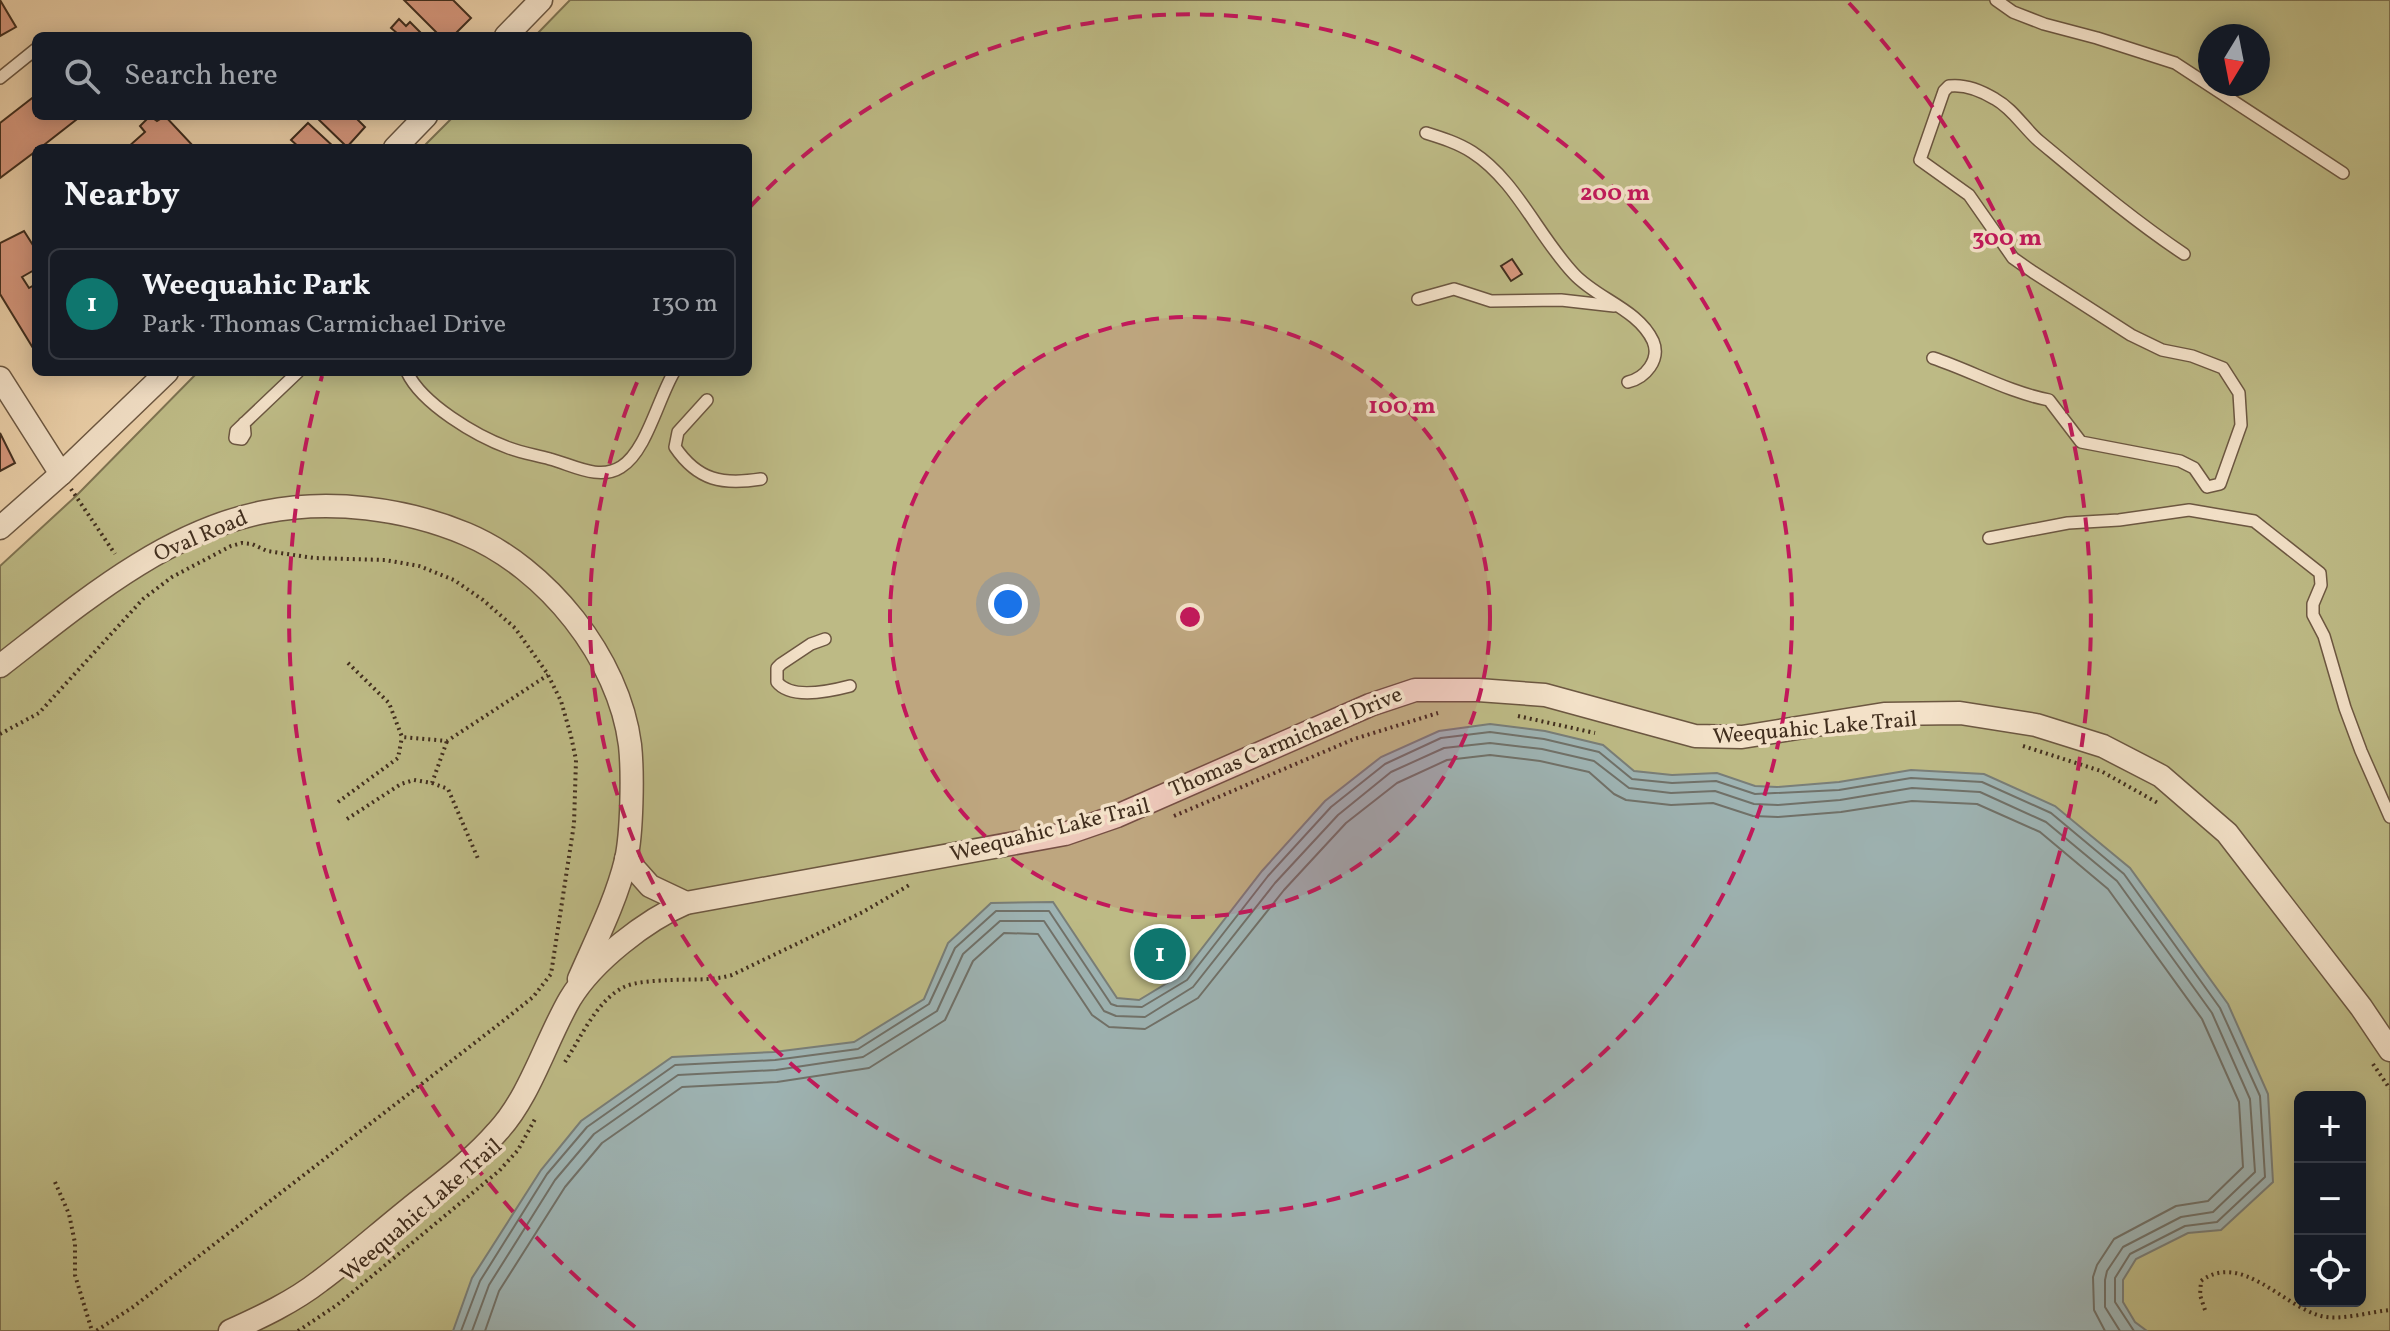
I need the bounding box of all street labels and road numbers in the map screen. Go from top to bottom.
street label: Oval Road [149,503,253,571]
street label: Thomas Carmichael Drive [1165,680,1407,806]
street label: Weequahic Lake Trail [1712,705,1918,753]
street label: Weequahic Lake Trail [947,791,1153,871]
street label: Weequahic Lake Trail [334,1132,510,1290]

